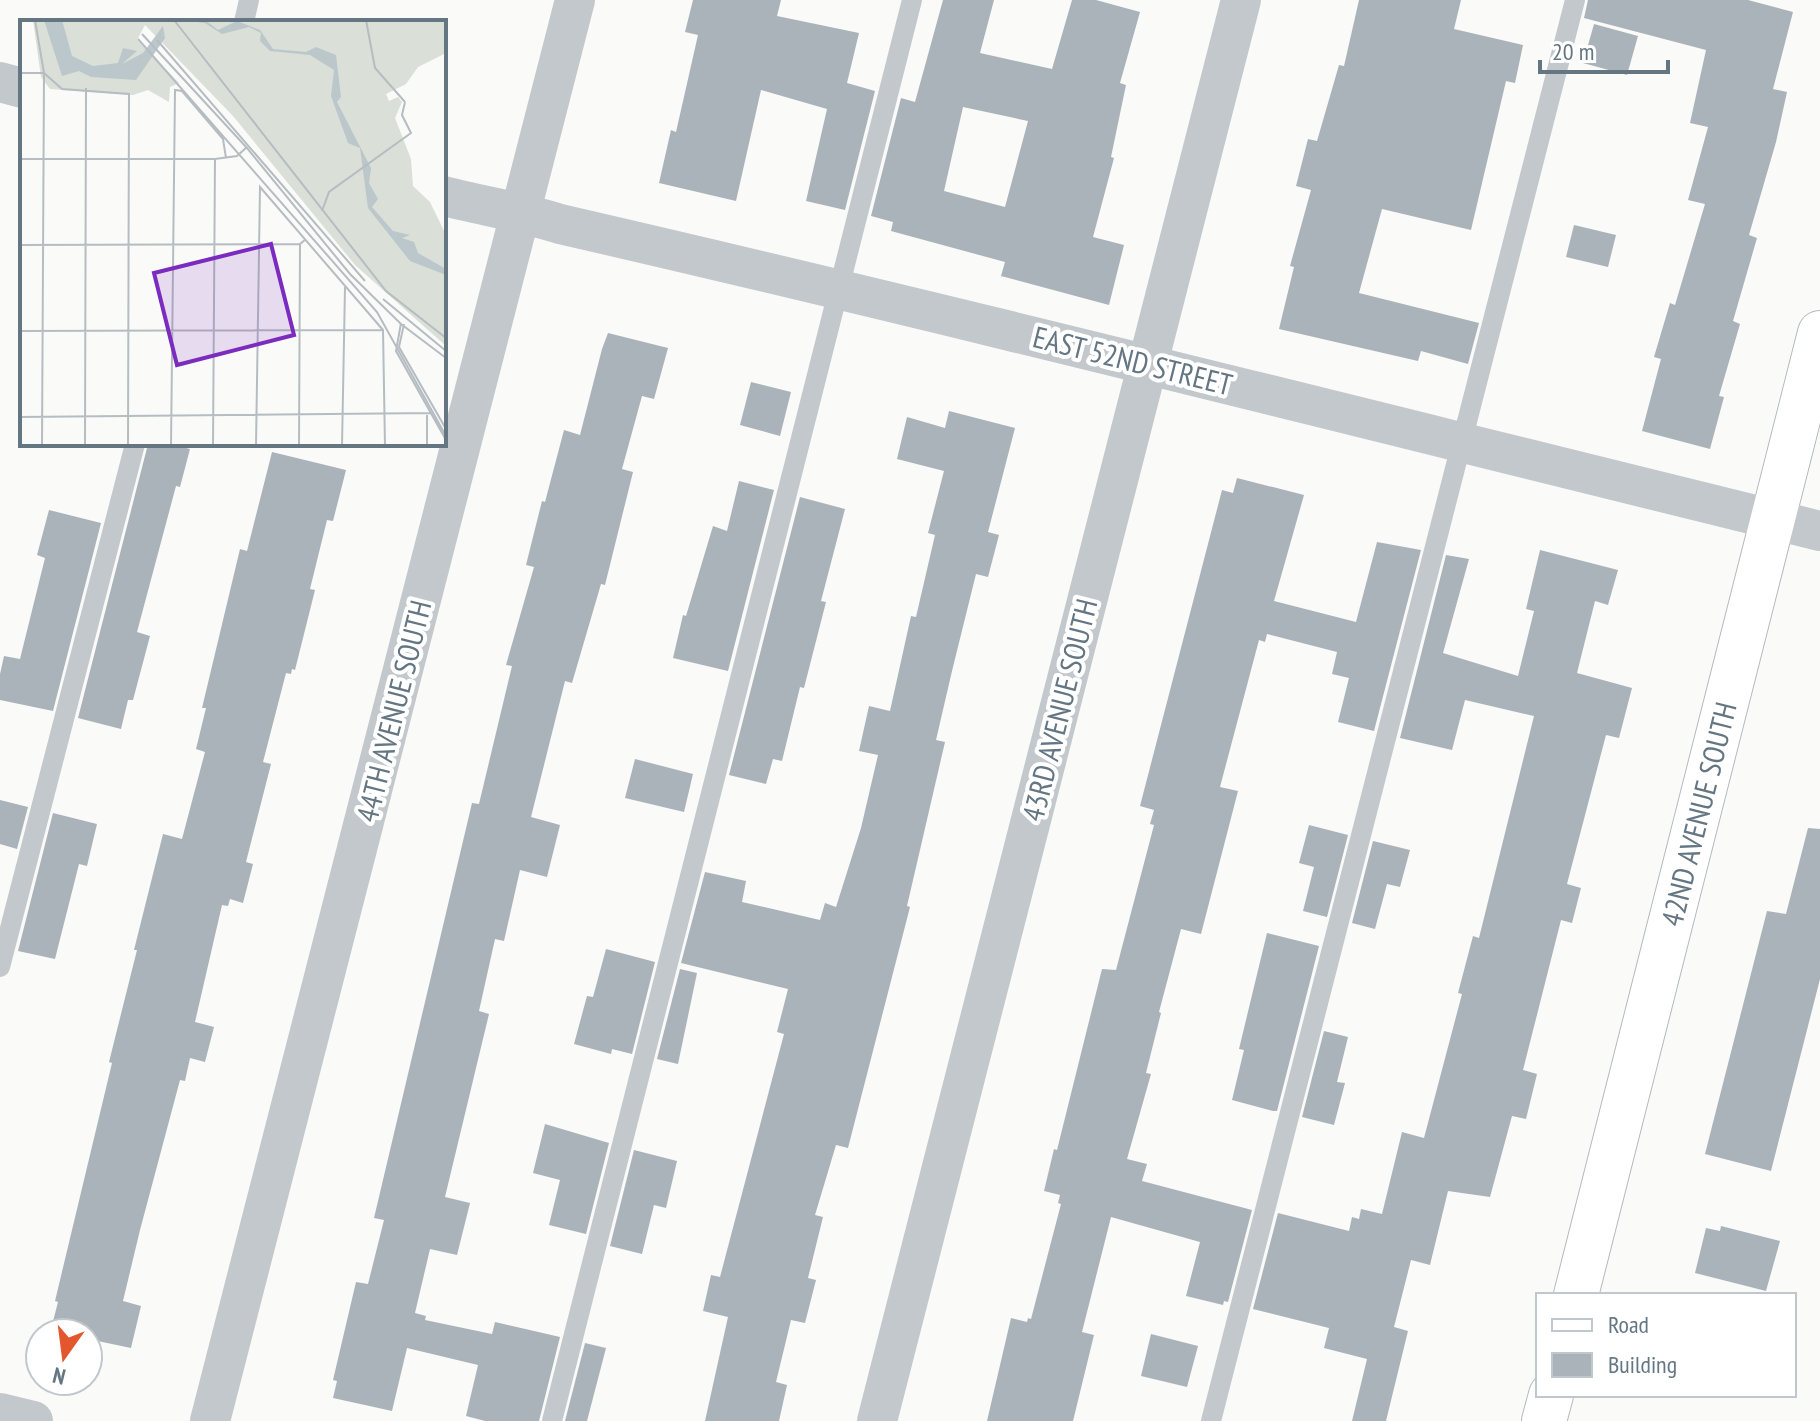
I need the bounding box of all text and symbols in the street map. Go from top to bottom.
inset map [20,20,446,446]
scale bar [1540,24,1668,74]
text: 20 m [1552,36,1594,67]
street label: EAST 52ND STREET [1029,316,1237,404]
street label: 43RD AVENUE SOUTH [1013,595,1105,825]
street label: 44TH AVENUE SOUTH [347,596,439,826]
street label: 42ND AVENUE SOUTH [1651,698,1745,930]
legend [1536,1293,1796,1397]
text: Road [1608,1309,1649,1340]
north arrow [24,1317,104,1397]
text: Building [1608,1349,1677,1380]
text: N [50,1361,68,1391]

